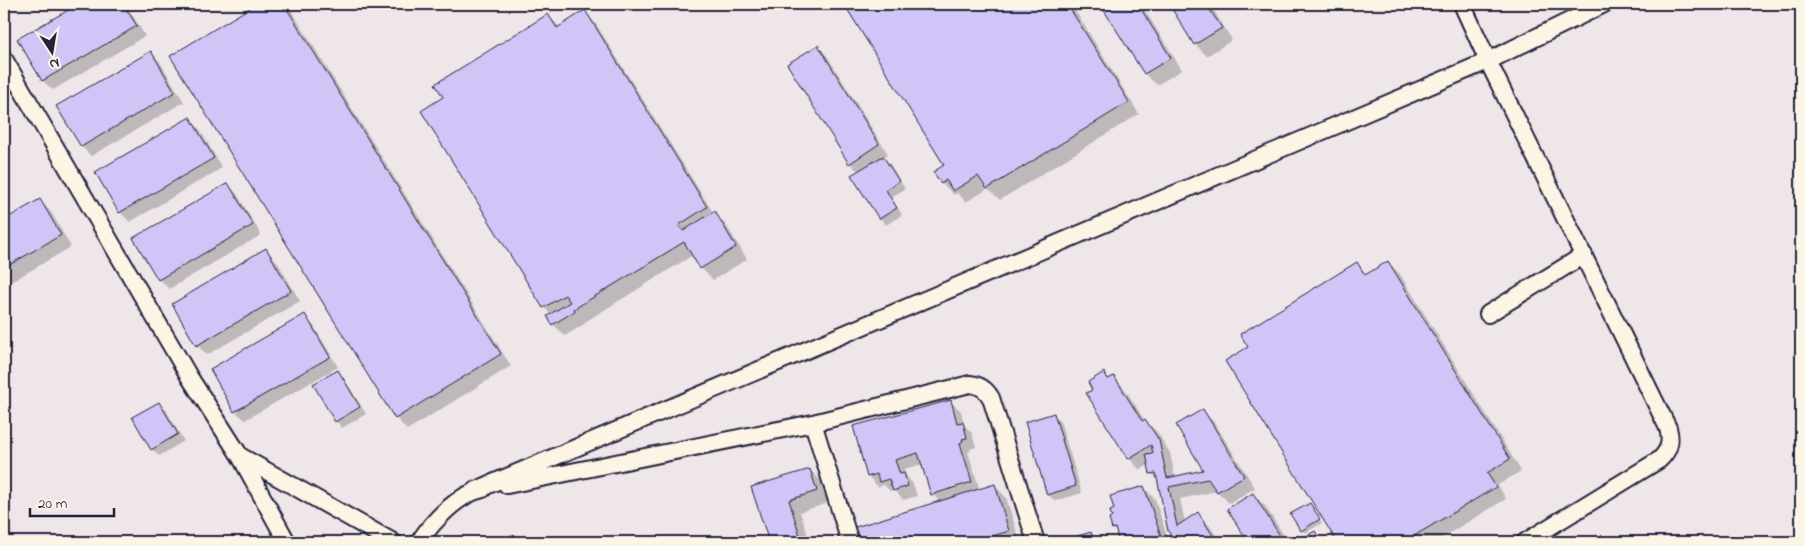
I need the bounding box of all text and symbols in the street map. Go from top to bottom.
north arrow [28,28,78,78]
text: N [48,52,61,75]
scale bar [30,486,114,518]
text: 20 m [38,493,68,515]

